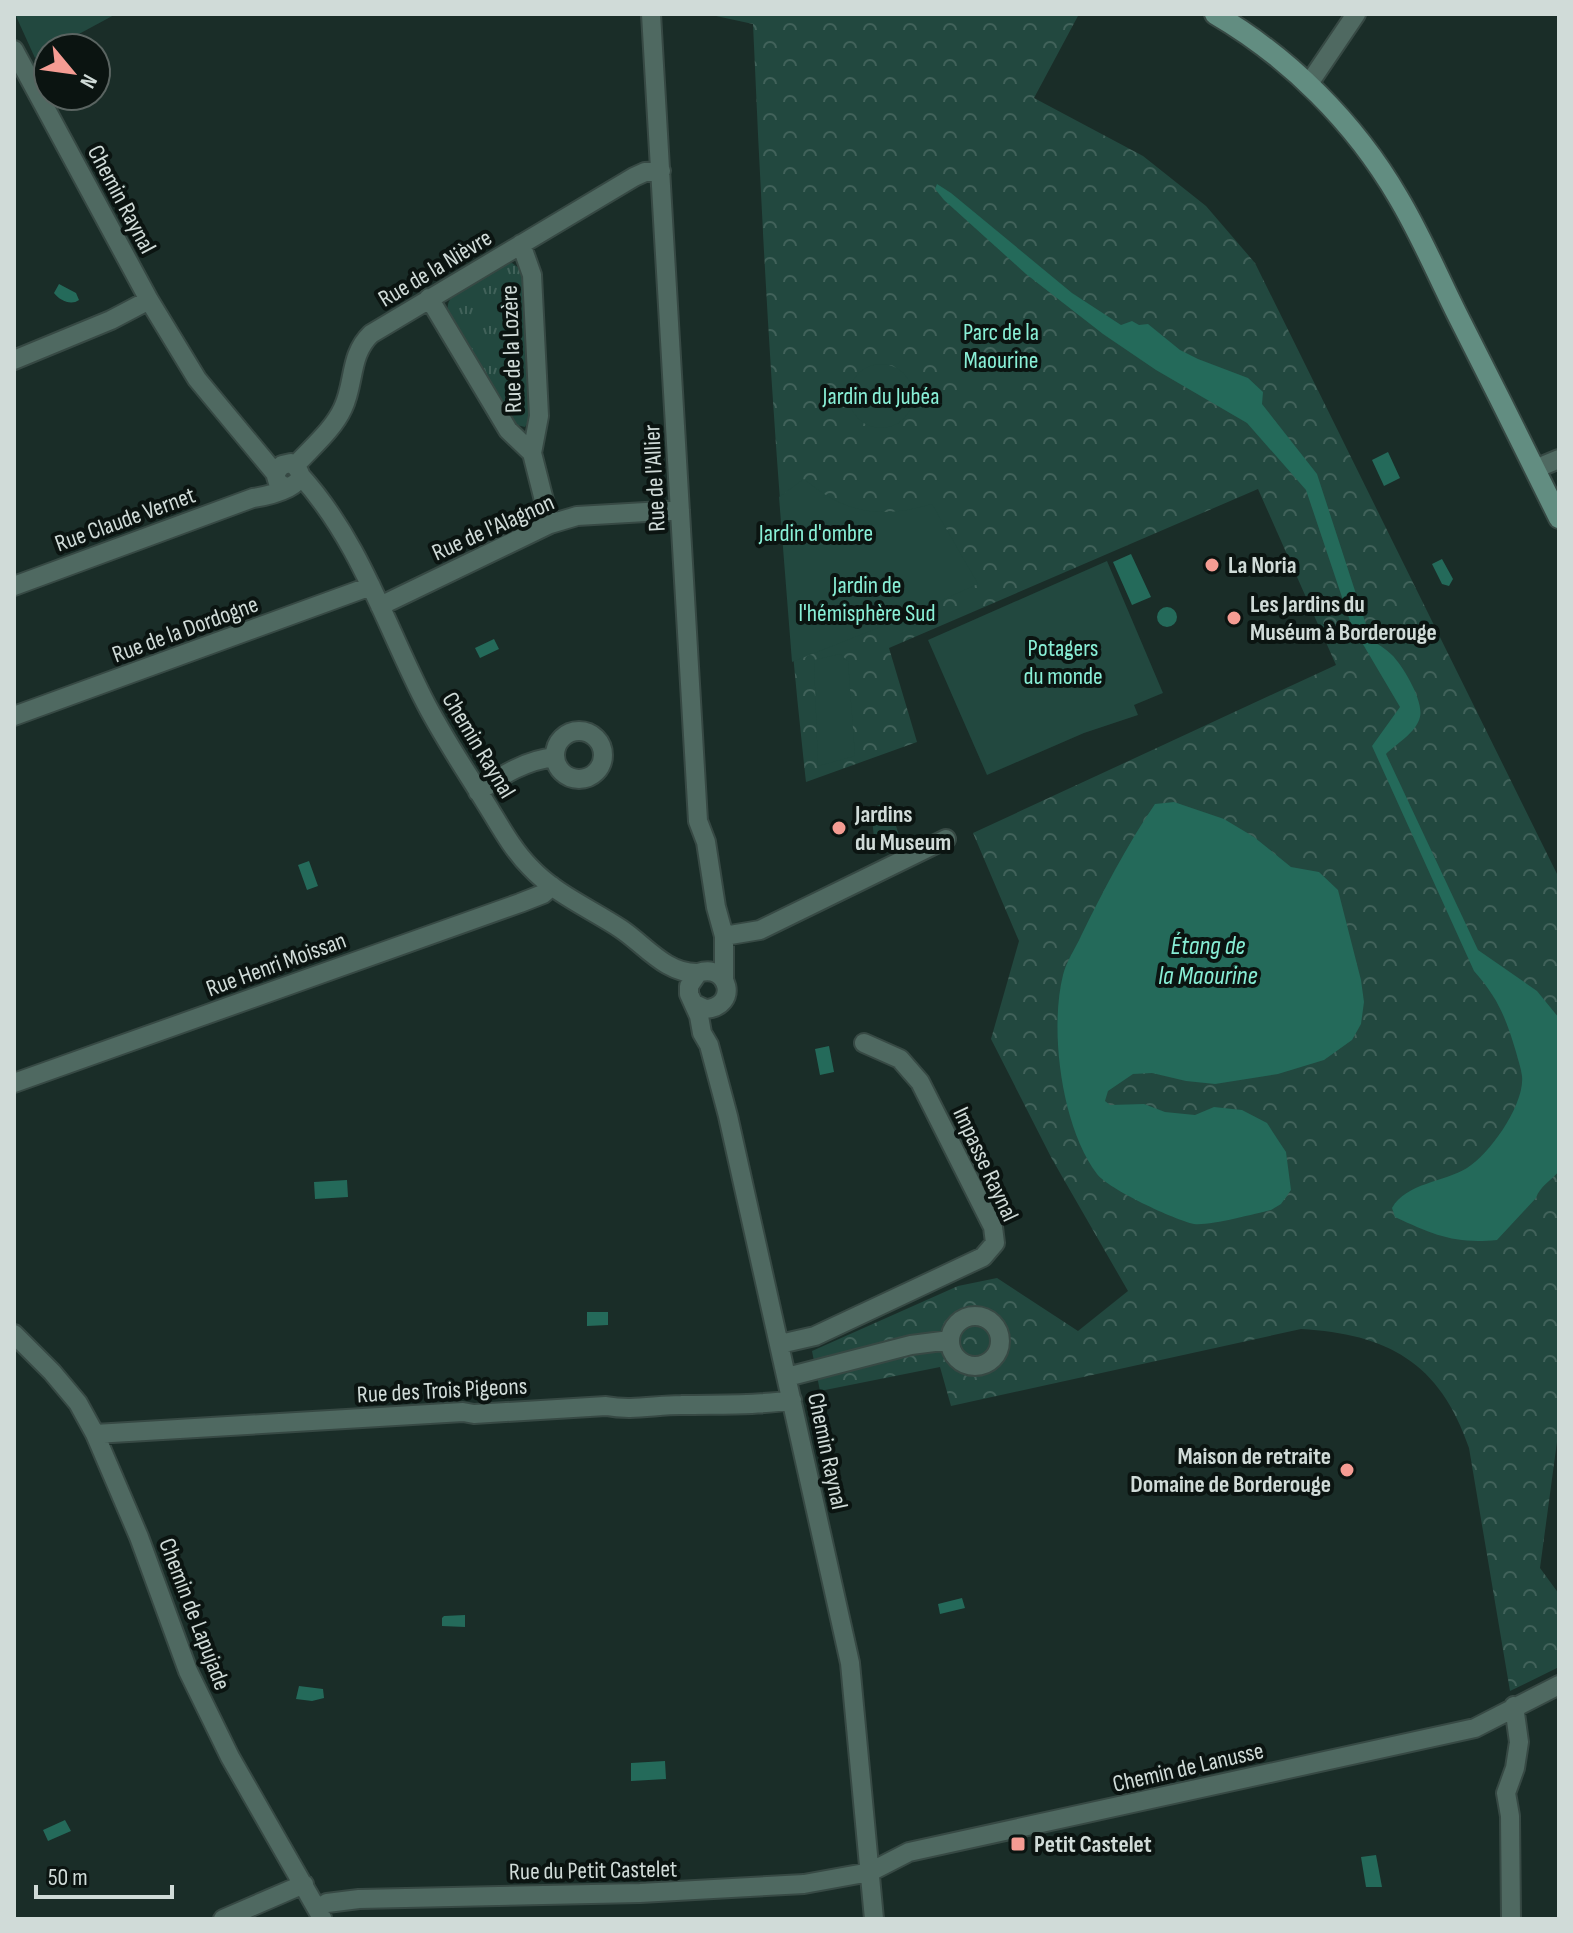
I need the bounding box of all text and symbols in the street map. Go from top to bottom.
north arrow [32,32,112,112]
text: N [74,69,103,93]
street label: Chemin Raynal [81,140,162,258]
street label: Rue de la Nièvre [373,223,497,314]
street label: Rue de la Lozère [495,284,528,413]
park label: Parc de la Maourine [963,318,1039,375]
park label: Jardin du Jubéa [822,382,939,411]
street label: Rue de l'Allier [637,424,672,532]
street label: Rue Claude Vernet [51,481,199,558]
street label: Rue de l'Alagnon [428,488,559,567]
park label: Jardin d'ombre [758,519,873,548]
place label: La Noria [1228,551,1297,580]
marker: La Noria [1203,556,1221,574]
park label: Jardin de l'hémisphère Sud [799,571,935,628]
street label: Rue de la Dordogne [108,590,262,669]
place label: Les Jardins du Muséum à Borderouge [1250,590,1437,647]
marker: Les Jardins du Muséum à Borderouge [1225,609,1243,627]
park label: Potagers du monde [1023,634,1103,691]
street label: Chemin Raynal [436,687,522,804]
place label: Jardins du Museum [854,800,951,857]
marker: Jardins du Museum [830,819,848,837]
street label: Rue Henri Moissan [202,926,350,1003]
water label: Étang de la Maourine [1158,931,1258,992]
street label: Impasse Raynal [946,1102,1025,1226]
street label: Rue des Trois Pigeons [356,1372,528,1409]
street label: Chemin Raynal [801,1390,854,1512]
place label: Maison de retraite Domaine de Borderouge [1130,1442,1331,1499]
marker: Maison de retraite Domaine de Borderouge [1338,1461,1356,1479]
street label: Chemin de Lapujade [152,1534,237,1694]
street label: Chemin de Lanusse [1110,1736,1266,1799]
place label: Petit Castelet [1034,1830,1152,1859]
marker: Petit Castelet [1009,1835,1027,1853]
scale bar [36,1849,172,1899]
street label: Rue du Petit Castelet [509,1855,677,1886]
text: 50 m [48,1863,88,1892]

